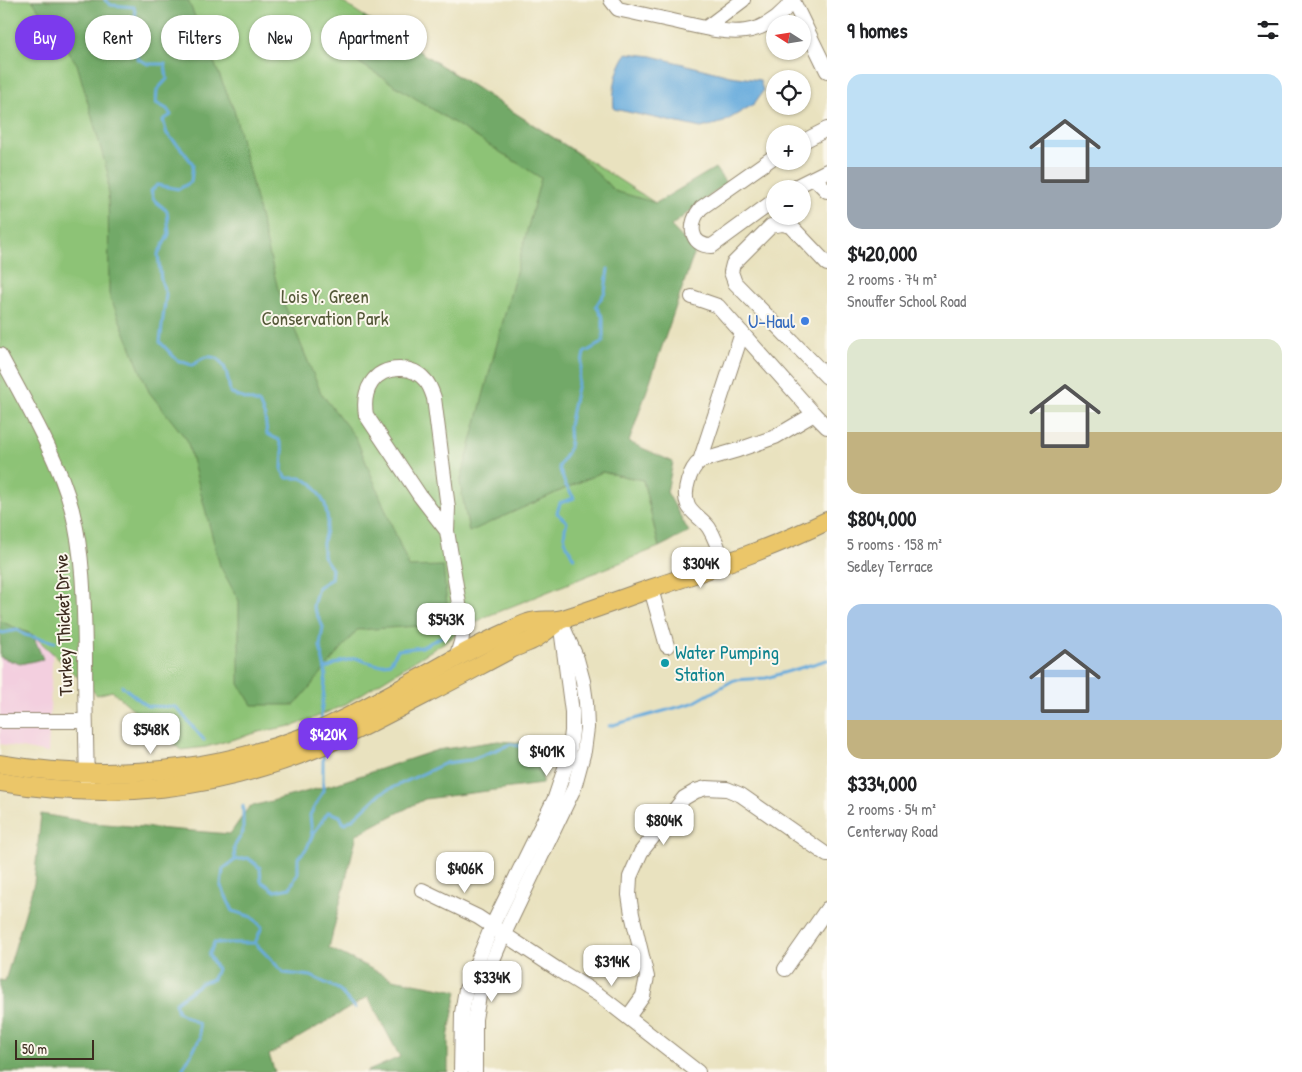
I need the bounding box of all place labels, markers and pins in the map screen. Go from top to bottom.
place label: U-Haul [748,308,796,334]
marker: U-Haul [799,315,811,327]
pin: $304K [666,546,736,589]
pin: $543K [411,602,481,645]
place label: Water Pumping Station [675,639,779,687]
marker: Water Pumping Station [659,657,671,669]
pin: $548K [116,712,186,755]
pin: $420K [293,718,363,760]
pin: $401K [512,734,582,777]
pin: $804K [629,804,699,846]
pin: $406K [430,852,500,894]
pin: $314K [577,944,647,987]
pin: $334K [457,960,527,1003]

